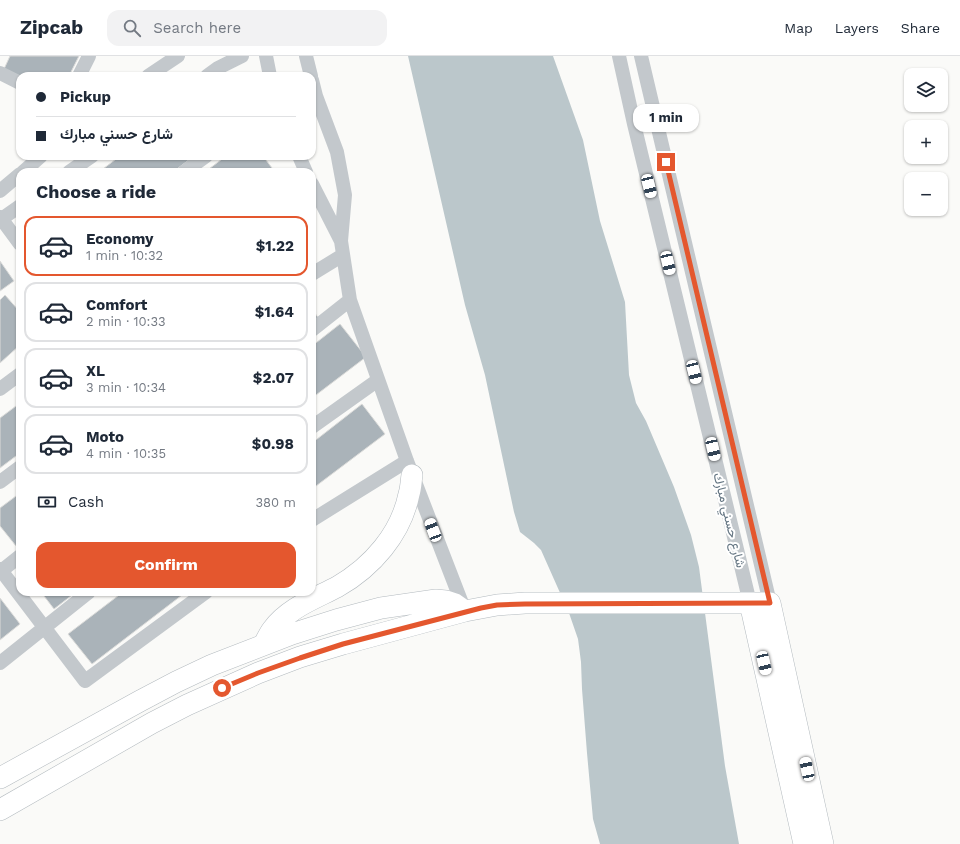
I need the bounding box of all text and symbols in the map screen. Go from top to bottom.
search box [107,10,387,46]
text: Zipcab [20,16,83,39]
icon: search [121,17,143,39]
text: Search here [153,19,241,37]
text: Map [784,20,813,36]
text: Layers [835,20,879,36]
text: Share [901,20,940,36]
map controls [904,68,948,216]
button: layers [904,68,948,112]
text: Pickup [60,88,111,106]
callout: 1 min [633,104,699,132]
text: 1 min [649,110,683,125]
button: + [904,120,948,164]
text: شارع حسني مبارك [60,125,173,143]
route end [657,153,675,171]
button: − [904,172,948,216]
car [640,173,658,199]
text: Choose a ride [36,181,156,202]
icon: car [38,228,74,264]
text: Economy [86,230,153,248]
text: $1.22 [256,237,294,255]
text: 1 min · 10:32 [86,248,163,263]
car [659,250,677,276]
icon: car [38,294,74,330]
text: Comfort [86,296,147,314]
text: $1.64 [255,303,294,321]
text: 2 min · 10:33 [86,314,166,329]
car [685,359,703,385]
icon: car [38,360,74,396]
text: XL [86,362,105,380]
text: $2.07 [253,369,294,387]
text: 3 min · 10:34 [86,380,166,395]
icon: car [38,426,74,462]
text: Moto [86,428,124,446]
text: $0.98 [252,435,294,453]
car [704,436,722,462]
text: 4 min · 10:35 [86,446,166,461]
street label: شارع حسني مبارك [708,471,749,570]
icon: cash [36,491,58,513]
text: Cash [68,493,104,511]
text: 380 m [256,495,296,510]
car [423,517,443,543]
button: Confirm [36,542,296,588]
car [755,650,773,676]
route start [213,679,231,697]
car [799,756,815,782]

